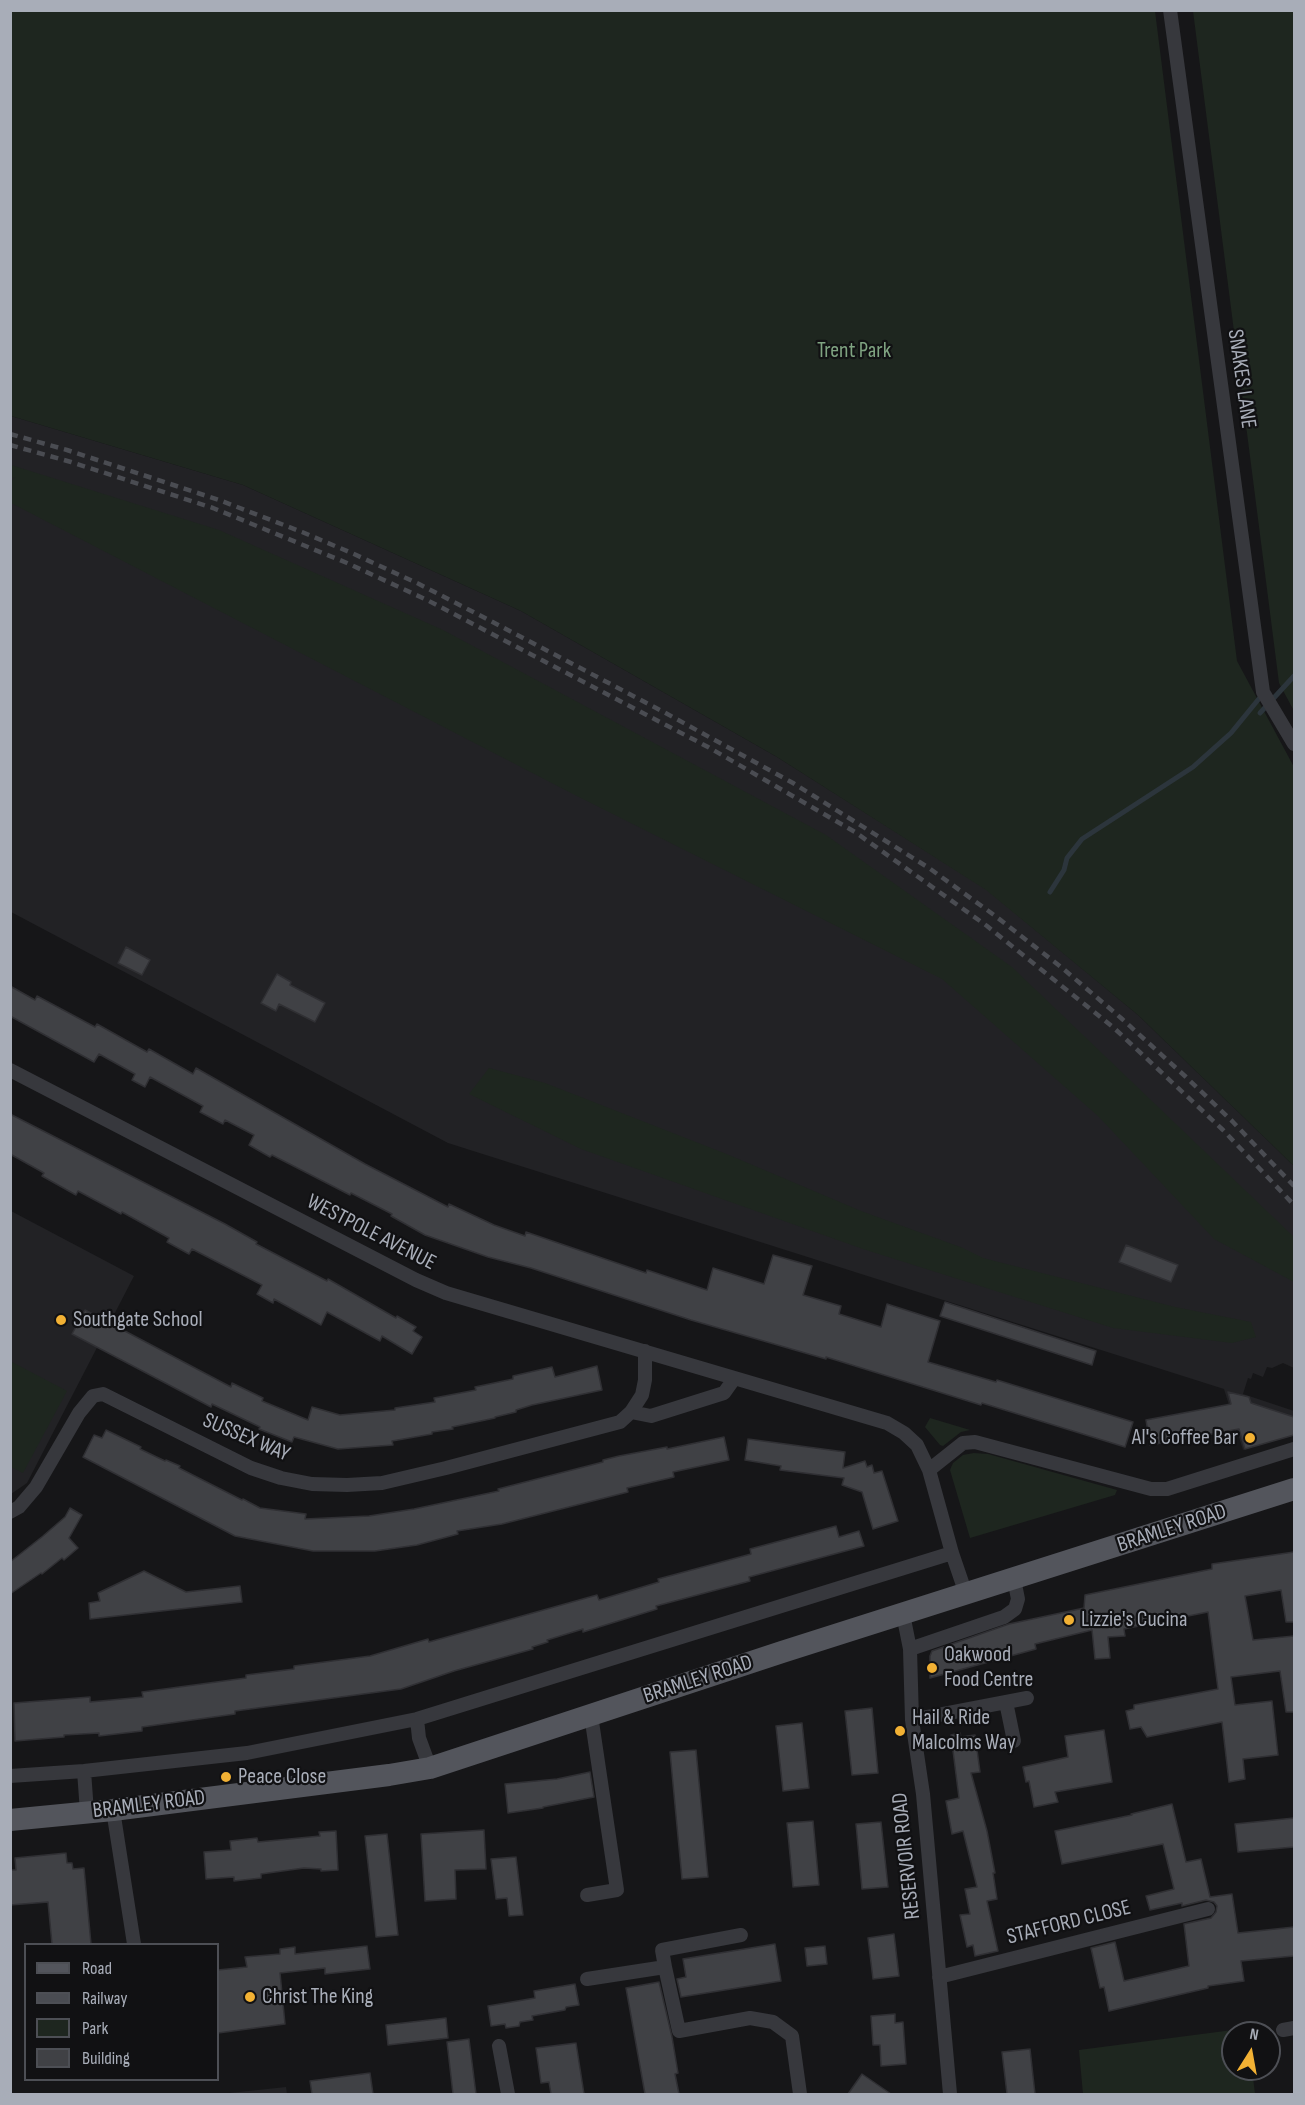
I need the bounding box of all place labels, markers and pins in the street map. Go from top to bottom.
place label: Southgate School [73,1307,203,1333]
marker: Southgate School [54,1313,68,1327]
place label: Al's Coffee Bar [1132,1425,1238,1451]
marker: Al's Coffee Bar [1243,1431,1257,1445]
place label: Lizzie's Cucina [1081,1607,1187,1633]
marker: Lizzie's Cucina [1062,1613,1076,1627]
place label: Oakwood Food Centre [944,1642,1033,1694]
marker: Oakwood Food Centre [925,1661,939,1675]
place label: Hail & Ride Malcolms Way [912,1705,1016,1756]
marker: Hail & Ride Malcolms Way [893,1724,907,1738]
place label: Peace Close [238,1764,326,1790]
marker: Peace Close [219,1770,233,1784]
place label: Christ The King [262,1984,373,2010]
marker: Christ The King [243,1990,257,2004]

